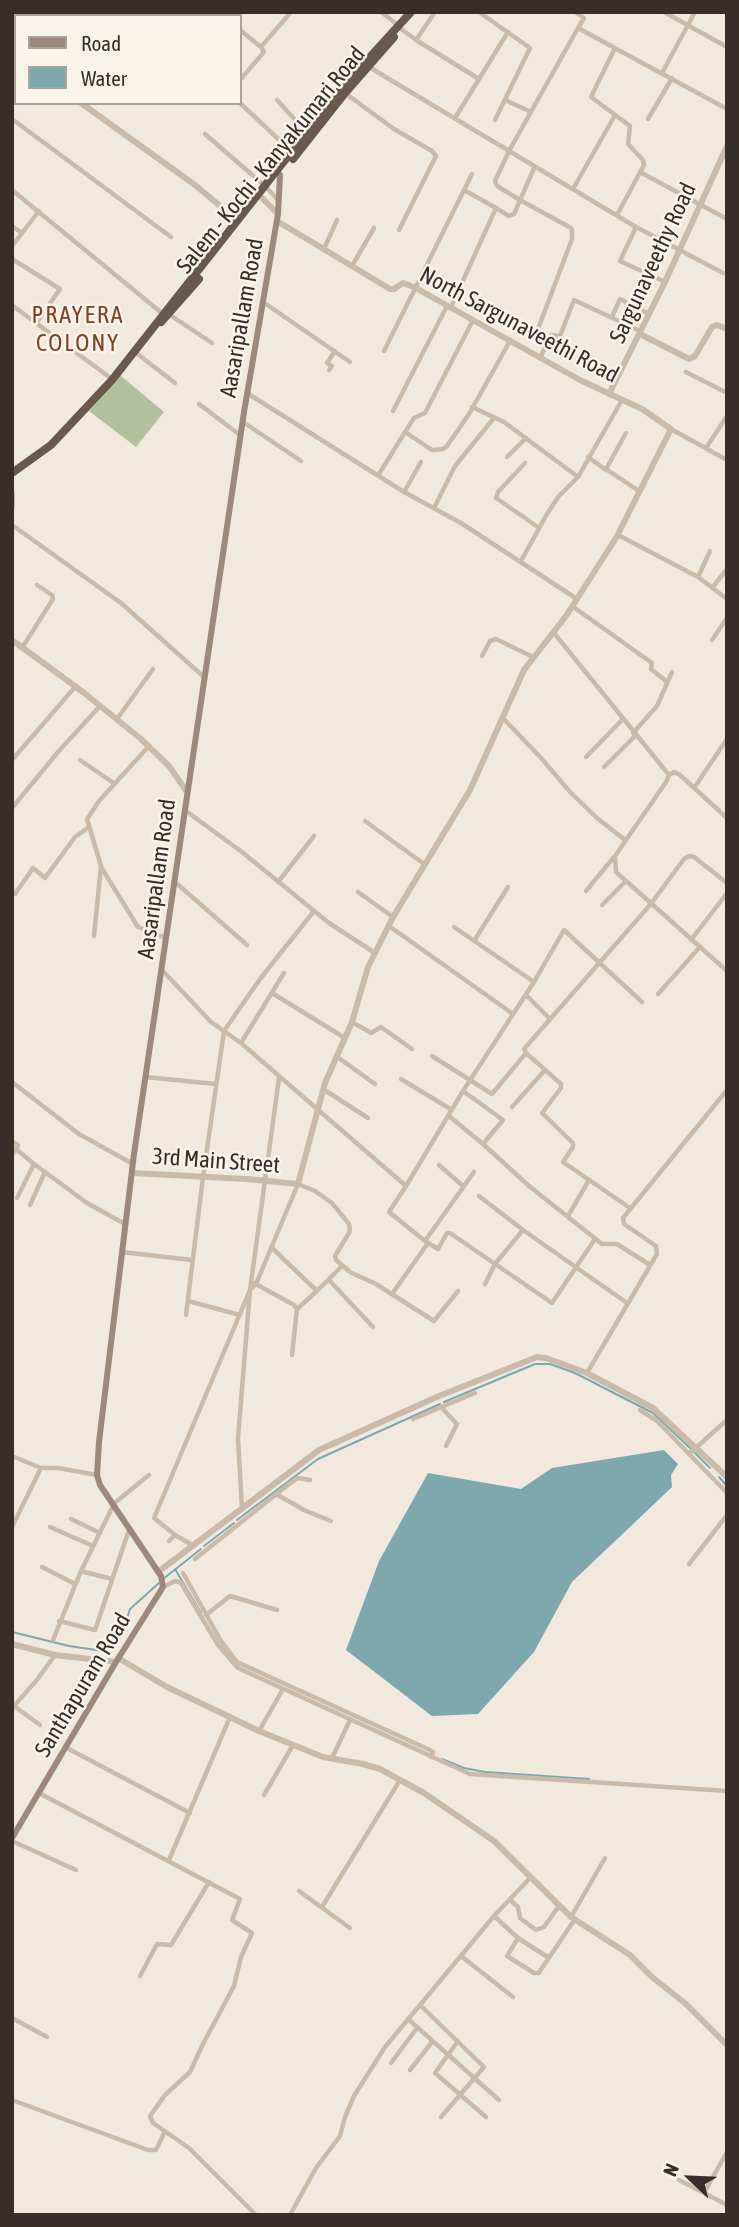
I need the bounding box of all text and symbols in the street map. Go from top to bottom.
legend [14,14,242,105]
text: Road [81,31,121,55]
street label: Salem - Kochi - Kanyakumari Road [171,41,371,279]
text: Water [81,66,127,90]
street label: Sargunaveethy Road [604,178,702,348]
street label: Aasaripallam Road [214,236,270,400]
street label: North Sargunaveethi Road [415,261,623,389]
district label: PRAYERA COLONY [32,301,124,357]
street label: Aasaripallam Road [132,797,182,961]
street label: 3rd Main Street [151,1143,281,1179]
street label: Santhapuram Road [29,1608,137,1762]
north arrow [655,2143,725,2213]
text: N [658,2160,683,2179]

